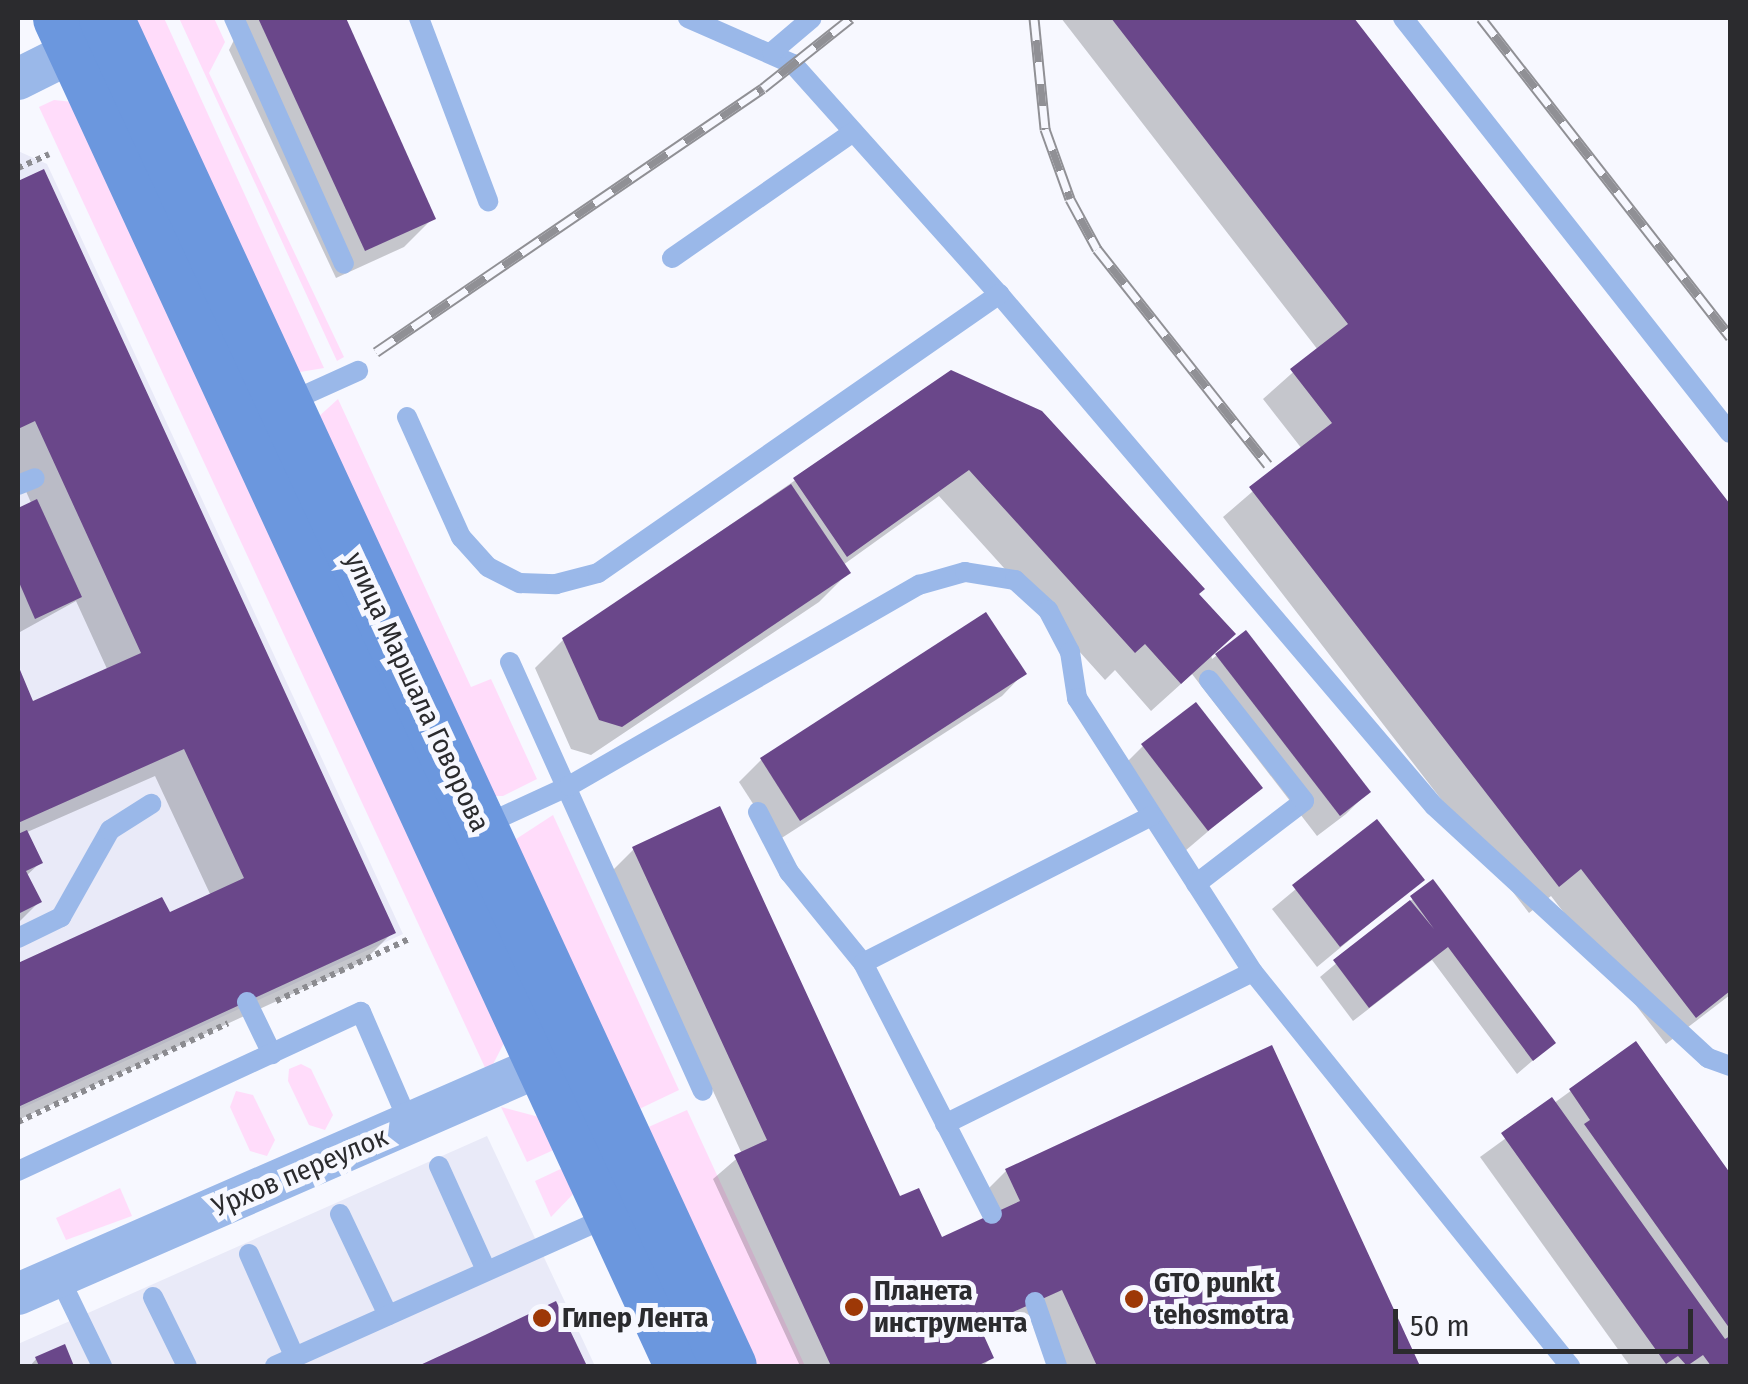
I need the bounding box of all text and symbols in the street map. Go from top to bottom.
street label: улица Маршала Говорова [337,547,497,837]
street label: Урхов переулок [207,1120,393,1224]
place label: GTO punkt tehosmotra [1154,1266,1289,1332]
place label: Планета инструмента [874,1274,1027,1340]
marker: GTO punkt tehosmotra [1123,1288,1145,1310]
scale bar [1398,1289,1698,1351]
marker: Планета инструмента [843,1296,865,1318]
place label: Гипер Лента [562,1301,708,1335]
marker: Гипер Лента [531,1307,553,1329]
text: 50 m [1410,1308,1470,1344]

